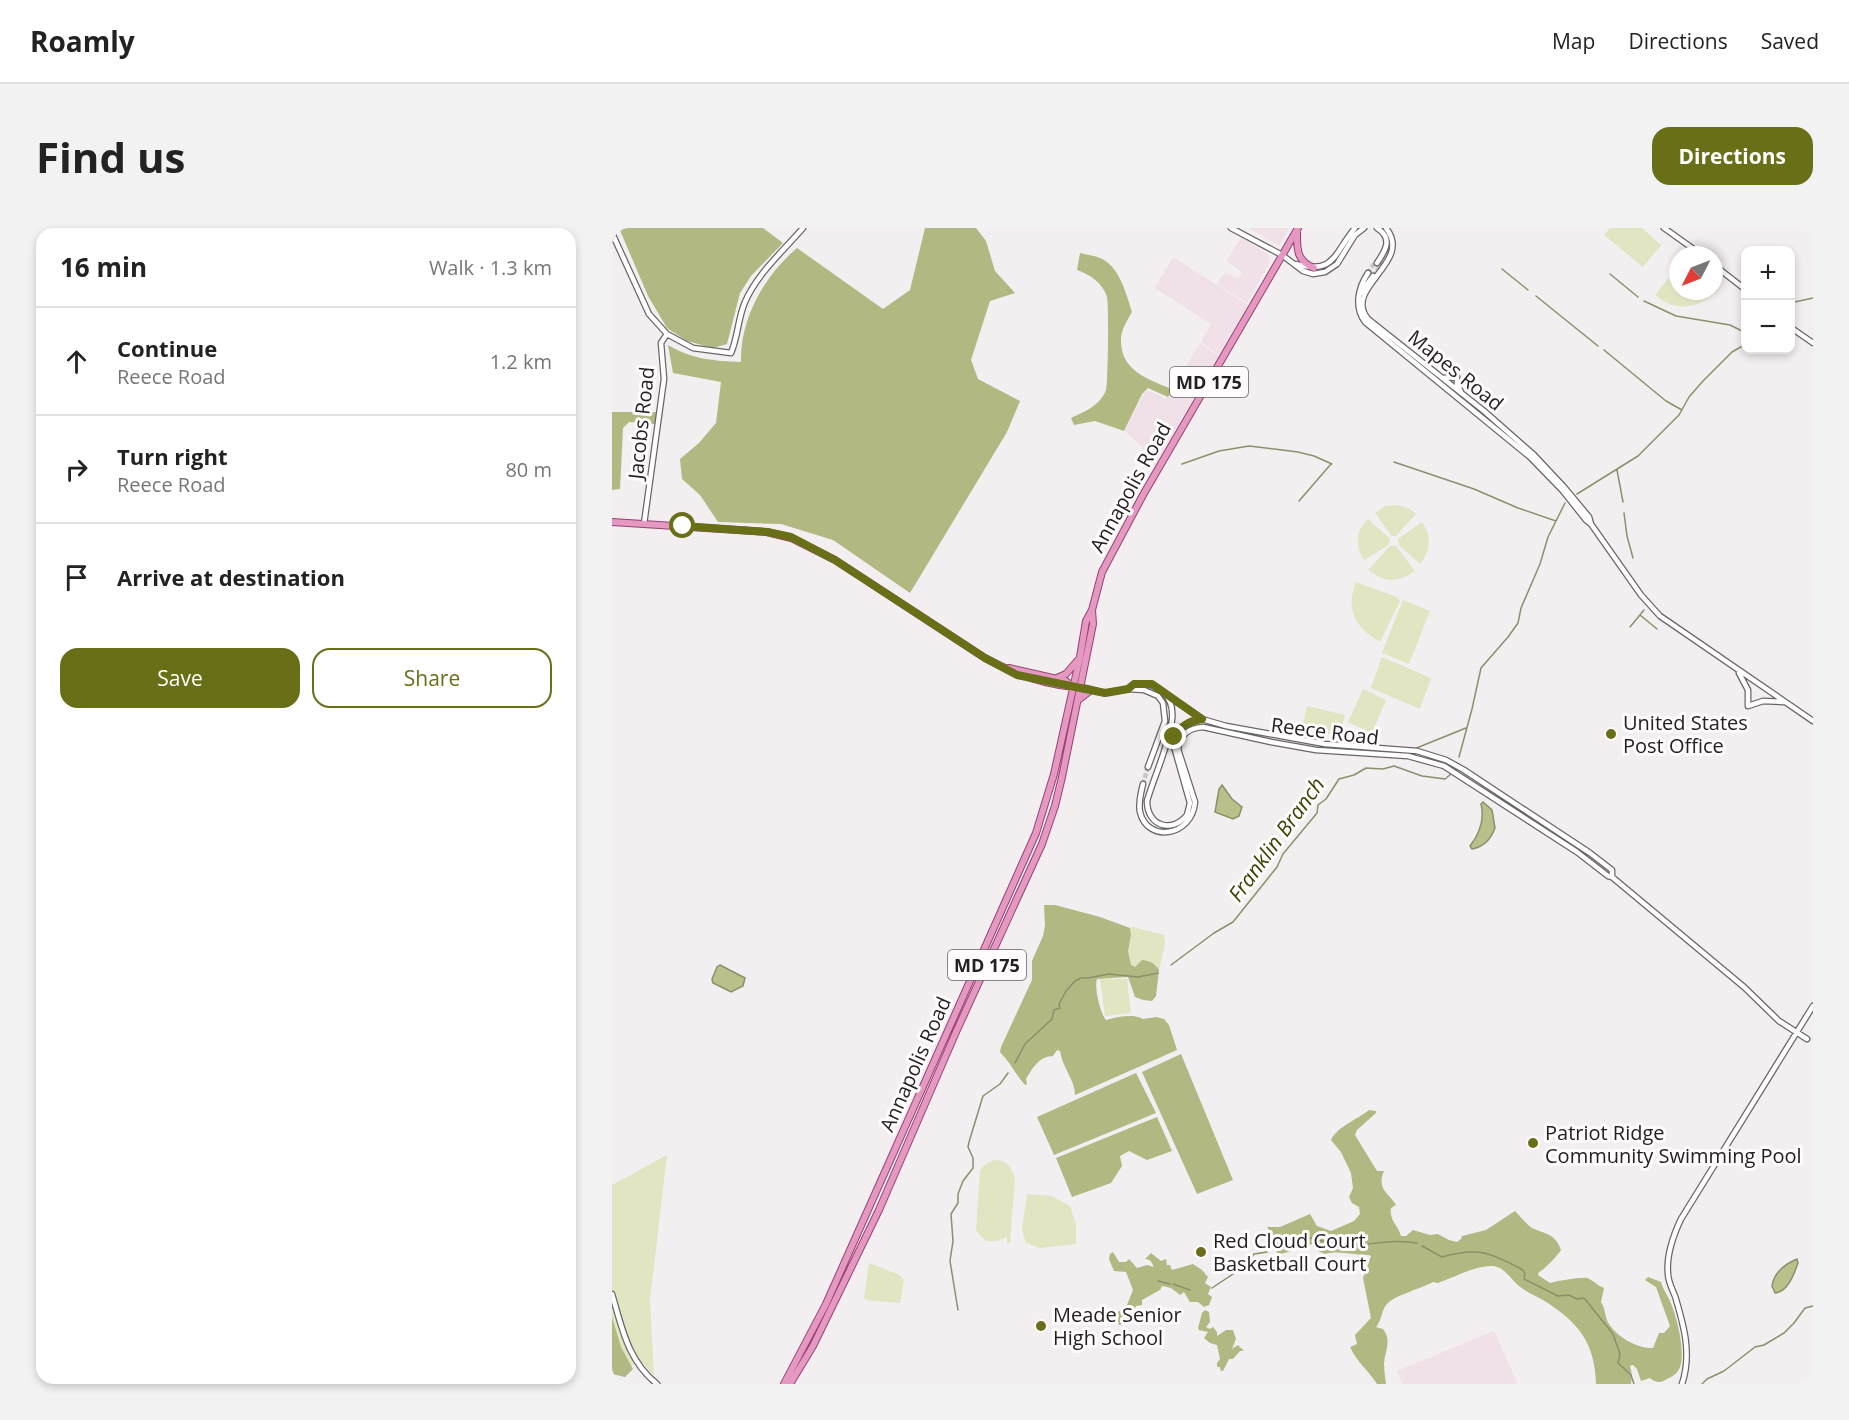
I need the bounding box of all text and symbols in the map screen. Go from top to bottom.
text: Roamly [30,22,135,60]
text: Map [1552,27,1595,55]
text: Directions [1628,27,1728,55]
text: Saved [1761,27,1819,55]
button: Directions [1652,127,1813,185]
text: Find us [36,128,185,185]
north arrow [1669,246,1723,300]
map controls [1741,246,1795,354]
button: + [1741,246,1795,300]
text: 16 min [60,249,147,285]
text: Walk · 1.3 km [429,254,552,281]
button: − [1741,300,1795,354]
street label: Mapes Road [1403,323,1509,417]
text: Continue [117,333,217,363]
icon: ahead [60,345,93,378]
text: 1.2 km [490,348,552,375]
text: Reece Road [117,363,226,390]
street label: Jacobs Road [621,365,660,482]
road number: MD 175 [1170,367,1248,397]
street label: Annapolis Road [1083,417,1177,557]
text: Turn right [117,441,228,471]
icon: right [60,453,93,486]
text: 80 m [505,456,552,483]
text: Reece Road [117,471,226,498]
route start [669,512,695,538]
icon: arrive [60,561,93,594]
text: Arrive at destination [117,562,345,592]
button: Save [60,648,300,708]
button: Share [312,648,552,708]
place label: United States Post Office [1623,709,1748,759]
street label: Reece Road [1269,711,1381,751]
route end [1160,723,1186,749]
marker: United States Post Office [1604,727,1618,741]
water label: Franklin Branch [1221,771,1331,907]
road number: MD 175 [948,950,1026,980]
street label: Annapolis Road [873,992,957,1136]
place label: Patriot Ridge Community Swimming Pool [1545,1119,1802,1169]
marker: Patriot Ridge Community Swimming Pool [1526,1136,1540,1150]
place label: Red Cloud Court Basketball Court [1213,1227,1366,1277]
marker: Red Cloud Court Basketball Court [1194,1245,1208,1259]
place label: Meade Senior High School [1053,1301,1182,1351]
marker: Meade Senior High School [1034,1319,1048,1333]

